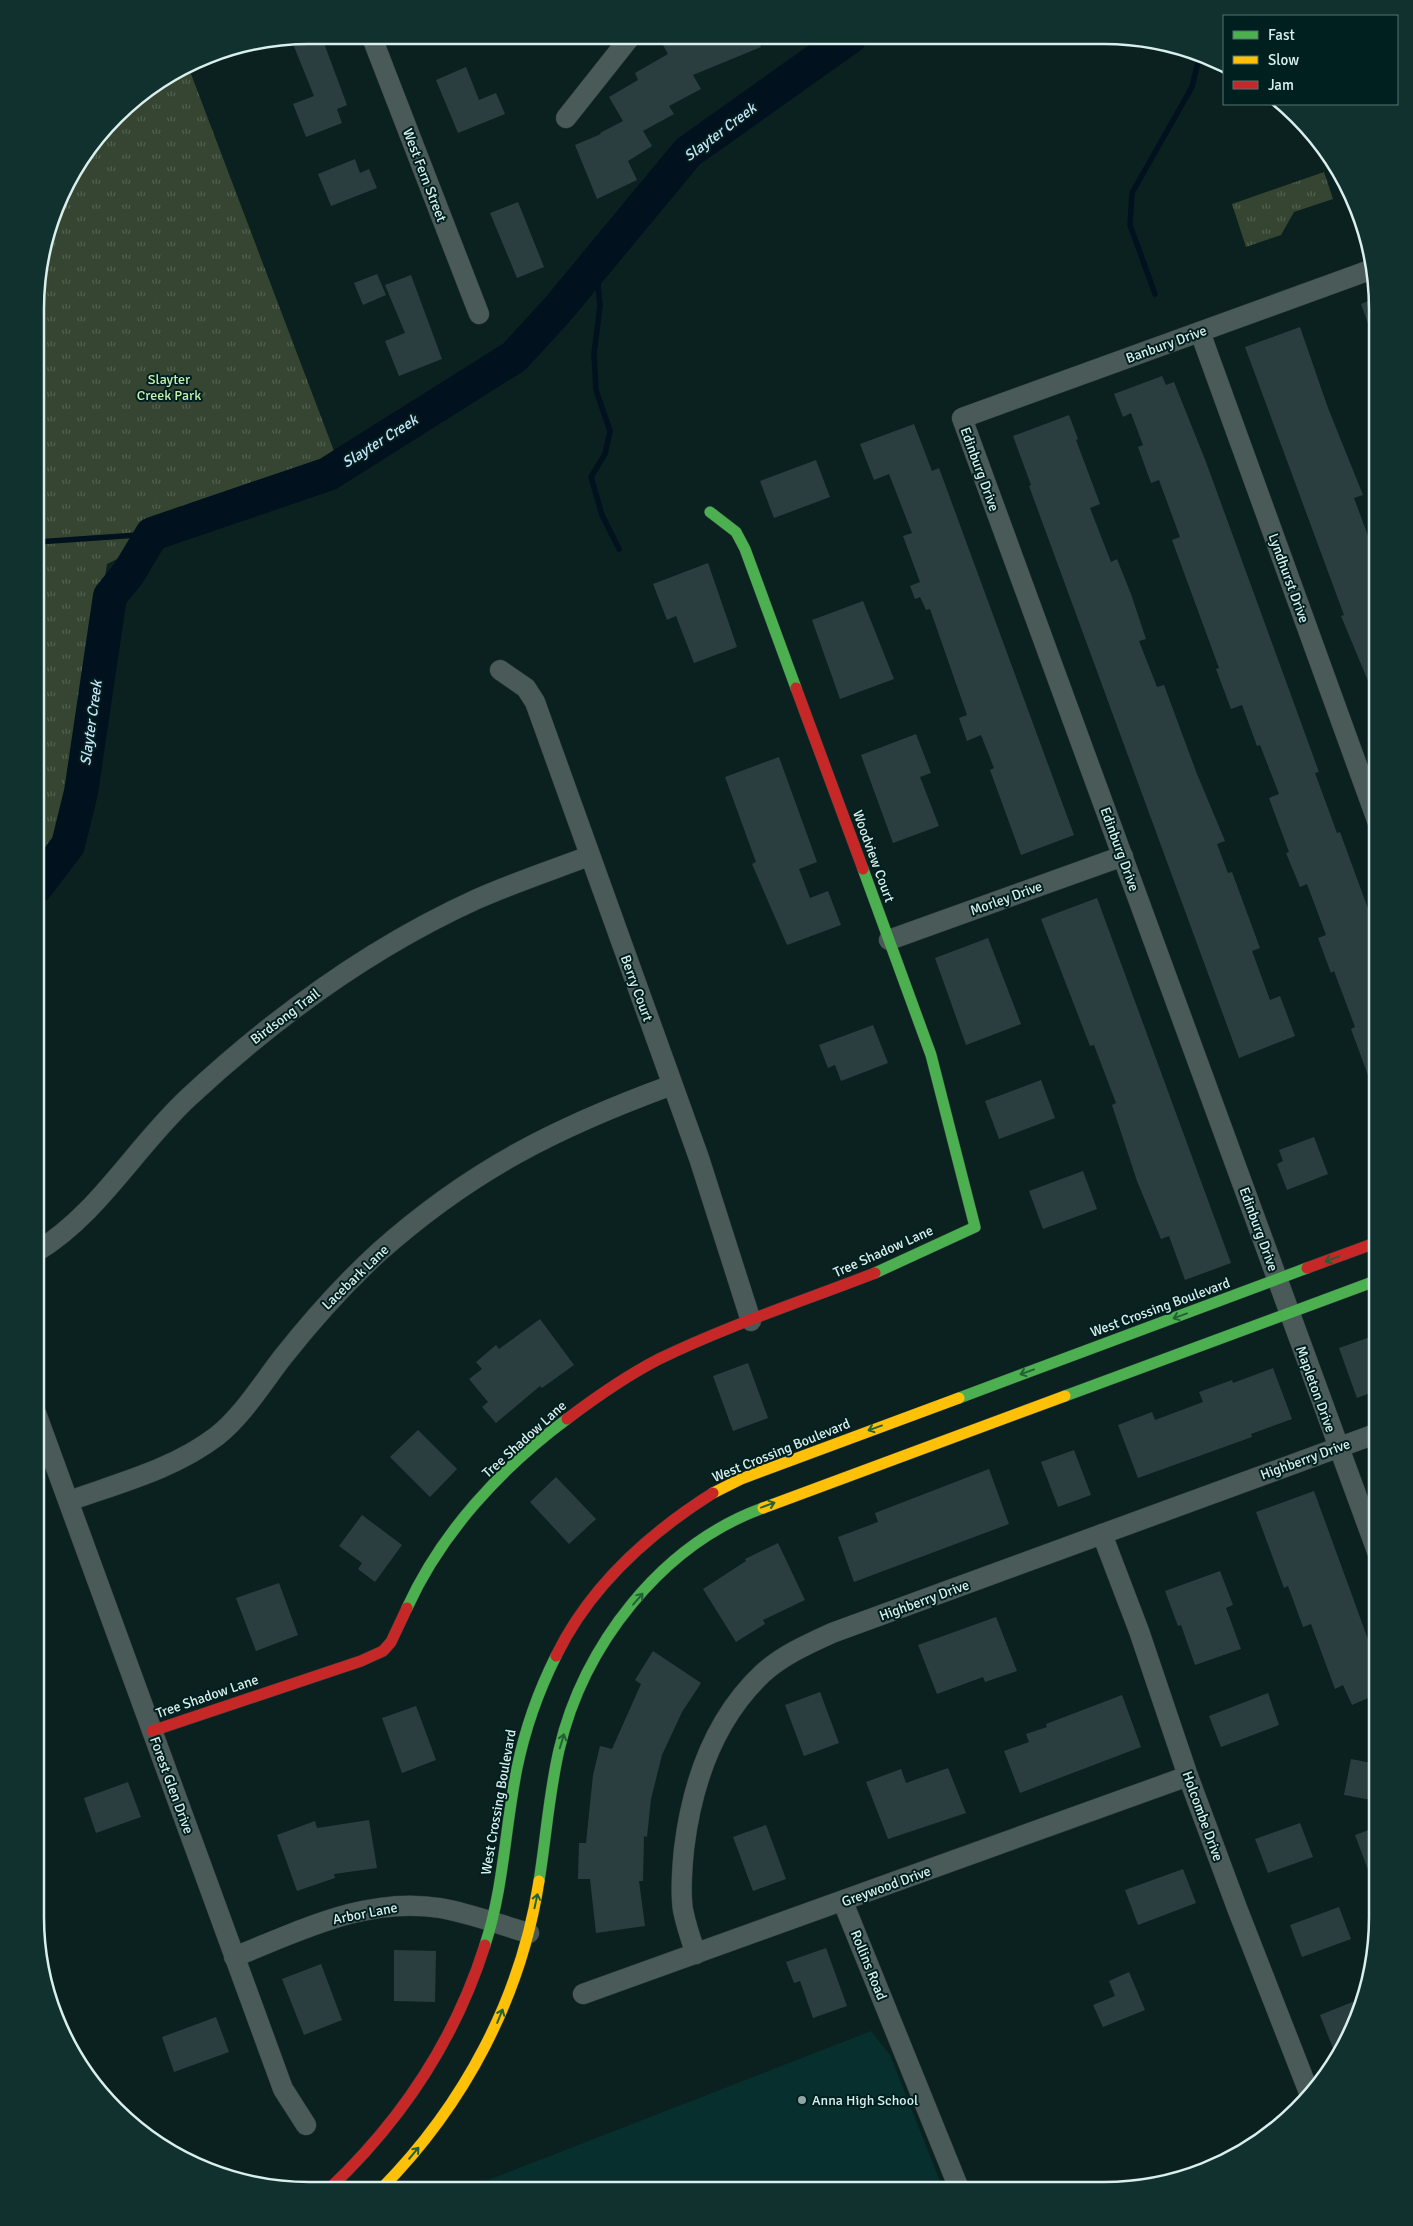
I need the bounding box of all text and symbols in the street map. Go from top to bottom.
legend [1223,15,1398,105]
text: Fast [1268,26,1295,44]
text: Slow [1268,51,1299,69]
text: Jam [1268,76,1294,94]
water label: Slayter Creek [680,98,761,165]
street label: West Fern Street [399,126,450,224]
street label: Banbury Drive [1123,322,1209,367]
park label: Slayter Creek Park [137,371,201,404]
water label: Slayter Creek [339,410,422,471]
street label: Edinburg Drive [956,425,1003,514]
street label: Lyndhurst Drive [1264,531,1313,625]
water label: Slayter Creek [76,678,106,767]
street label: Edinburg Drive [1096,805,1143,894]
street label: Woodview Court [849,808,898,905]
street label: Morley Drive [968,878,1045,919]
street label: Berry Court [617,953,656,1024]
street label: Birdsong Trail [247,985,323,1048]
street label: Edinburg Drive [1235,1185,1282,1274]
street label: Tree Shadow Lane [831,1222,936,1281]
street label: Lacebark Lane [318,1241,392,1313]
one-way arrow [1325,1255,1340,1264]
street label: West Crossing Boulevard [1088,1274,1232,1341]
one-way arrow [1172,1312,1188,1321]
street label: Mapleton Drive [1292,1344,1339,1435]
one-way arrow [1020,1368,1036,1377]
street label: Tree Shadow Lane [479,1397,570,1482]
street label: West Crossing Boulevard [710,1415,853,1486]
one-way arrow [868,1424,883,1433]
street label: Highberry Drive [1258,1435,1352,1484]
one-way arrow [760,1500,776,1509]
street label: Highberry Drive [877,1576,971,1625]
one-way arrow [632,1592,644,1605]
street label: Tree Shadow Lane [154,1671,261,1722]
street label: West Crossing Boulevard [477,1728,520,1876]
one-way arrow [558,1733,568,1749]
street label: Forest Glen Drive [146,1734,197,1836]
street label: Holcombe Drive [1178,1769,1227,1863]
street label: Greywood Drive [839,1862,933,1910]
one-way arrow [531,1894,541,1910]
street label: Arbor Lane [331,1899,399,1928]
street label: Rollins Road [847,1928,890,2003]
one-way arrow [495,2009,505,2024]
place label: Anna High School [812,2092,918,2109]
marker: Anna High School [796,2094,808,2106]
one-way arrow [408,2147,419,2160]

